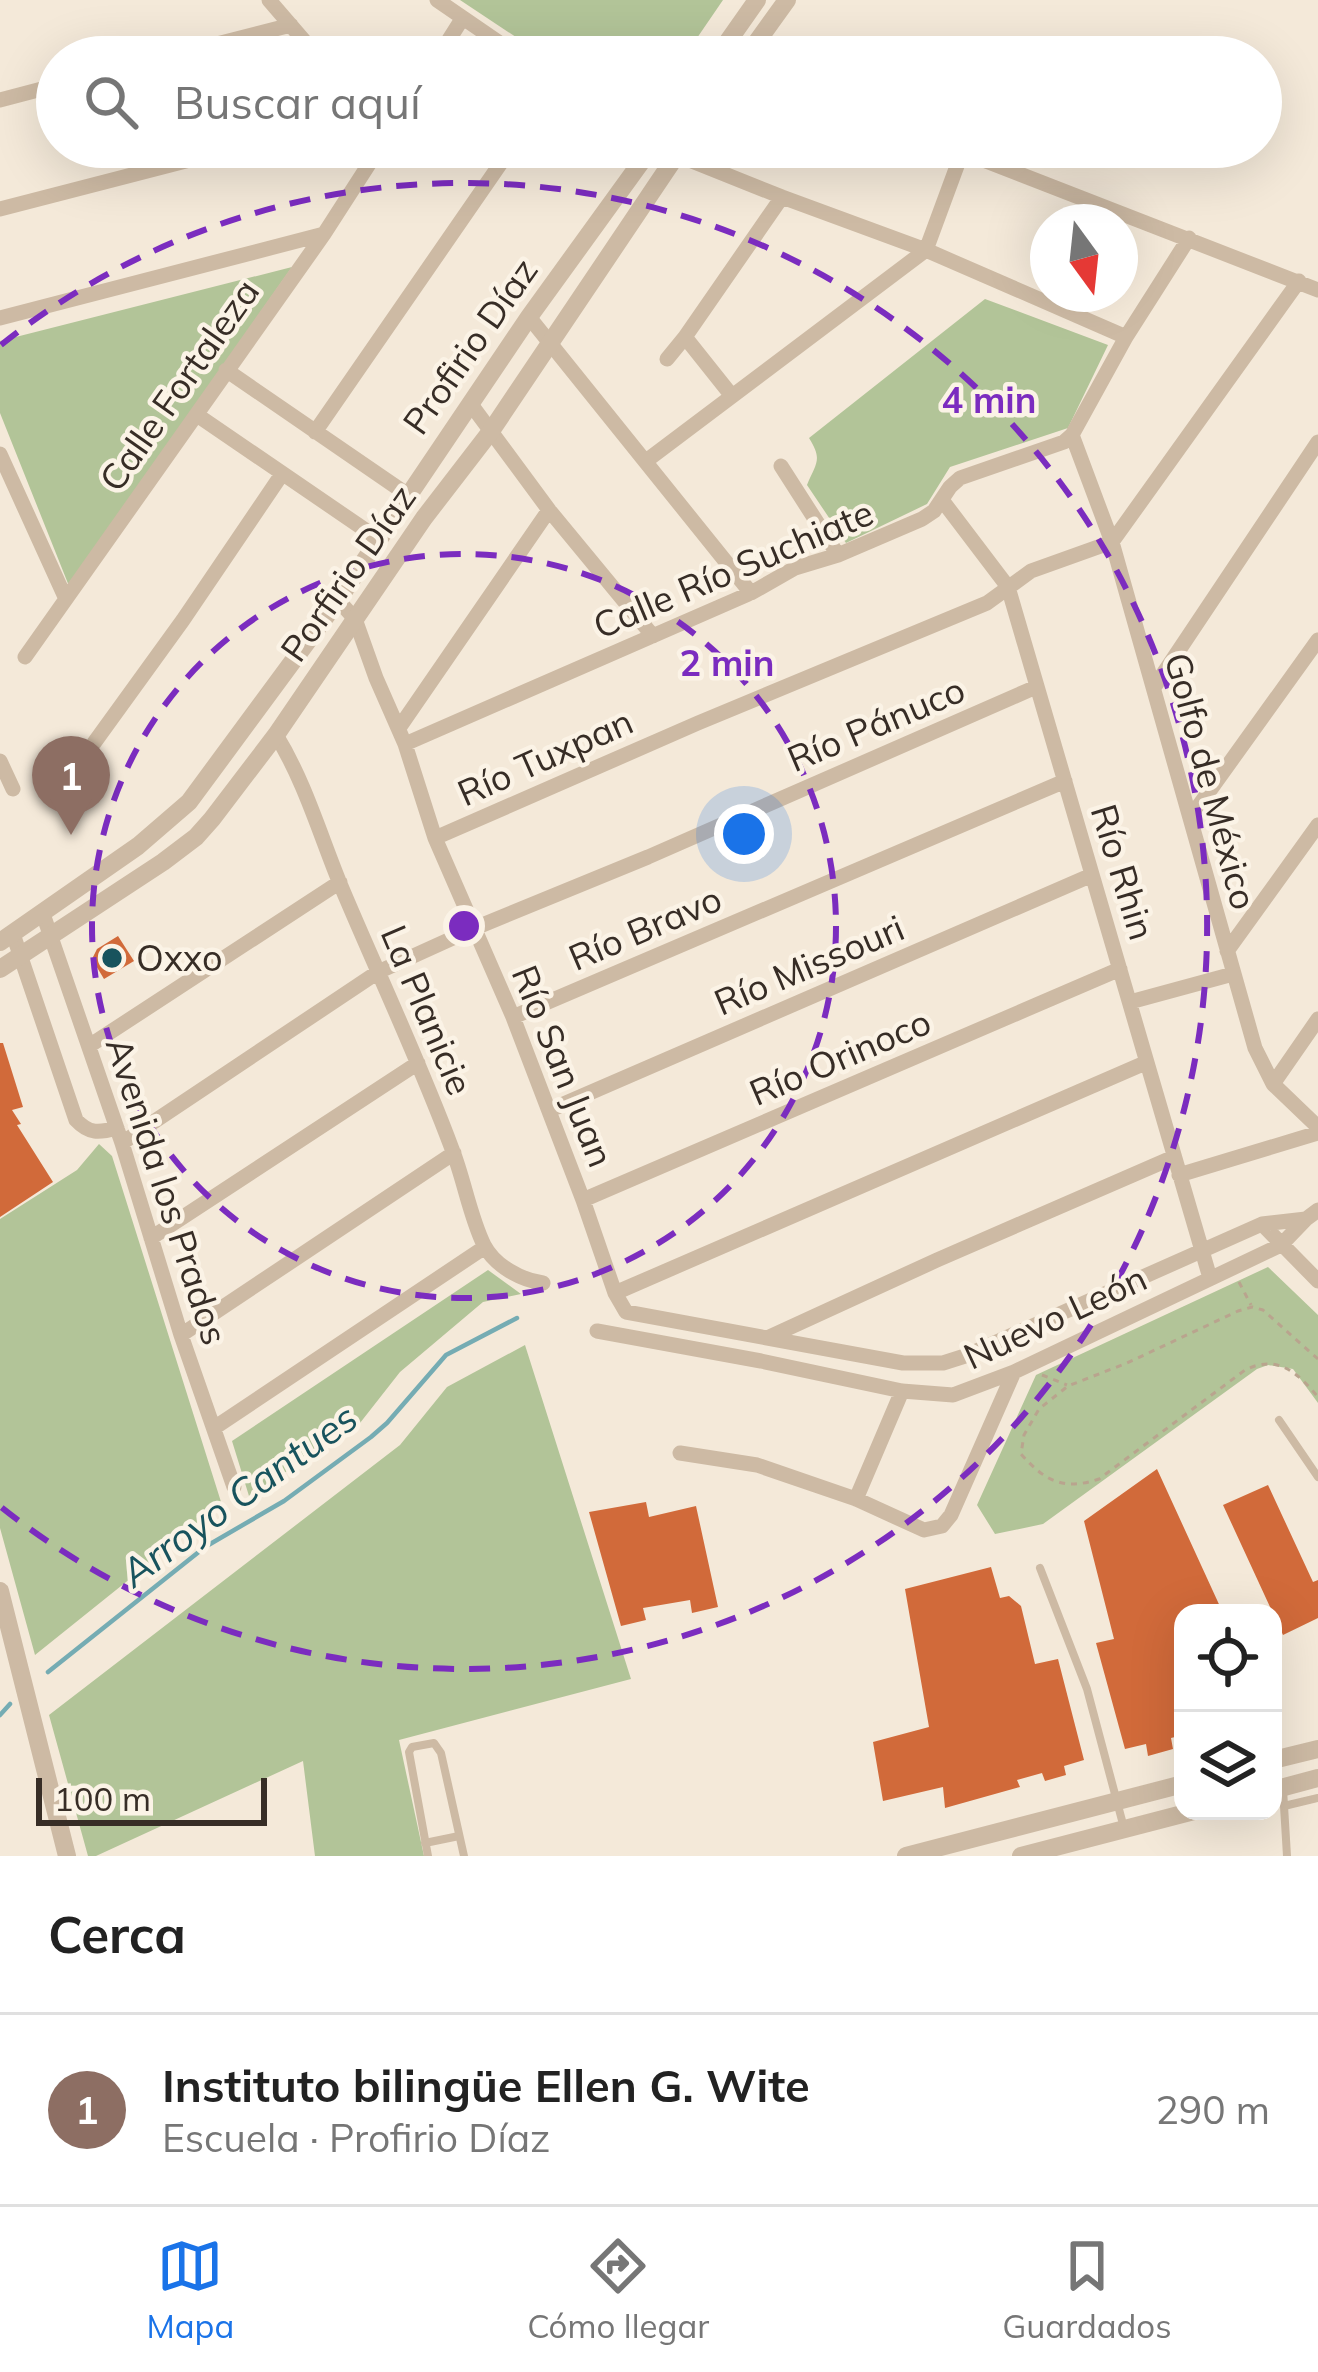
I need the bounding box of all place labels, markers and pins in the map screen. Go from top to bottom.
pin: 1 [32,736,110,835]
centre of rings [443,905,485,947]
place label: Oxxo [136,935,222,980]
marker: Oxxo [99,945,125,971]

